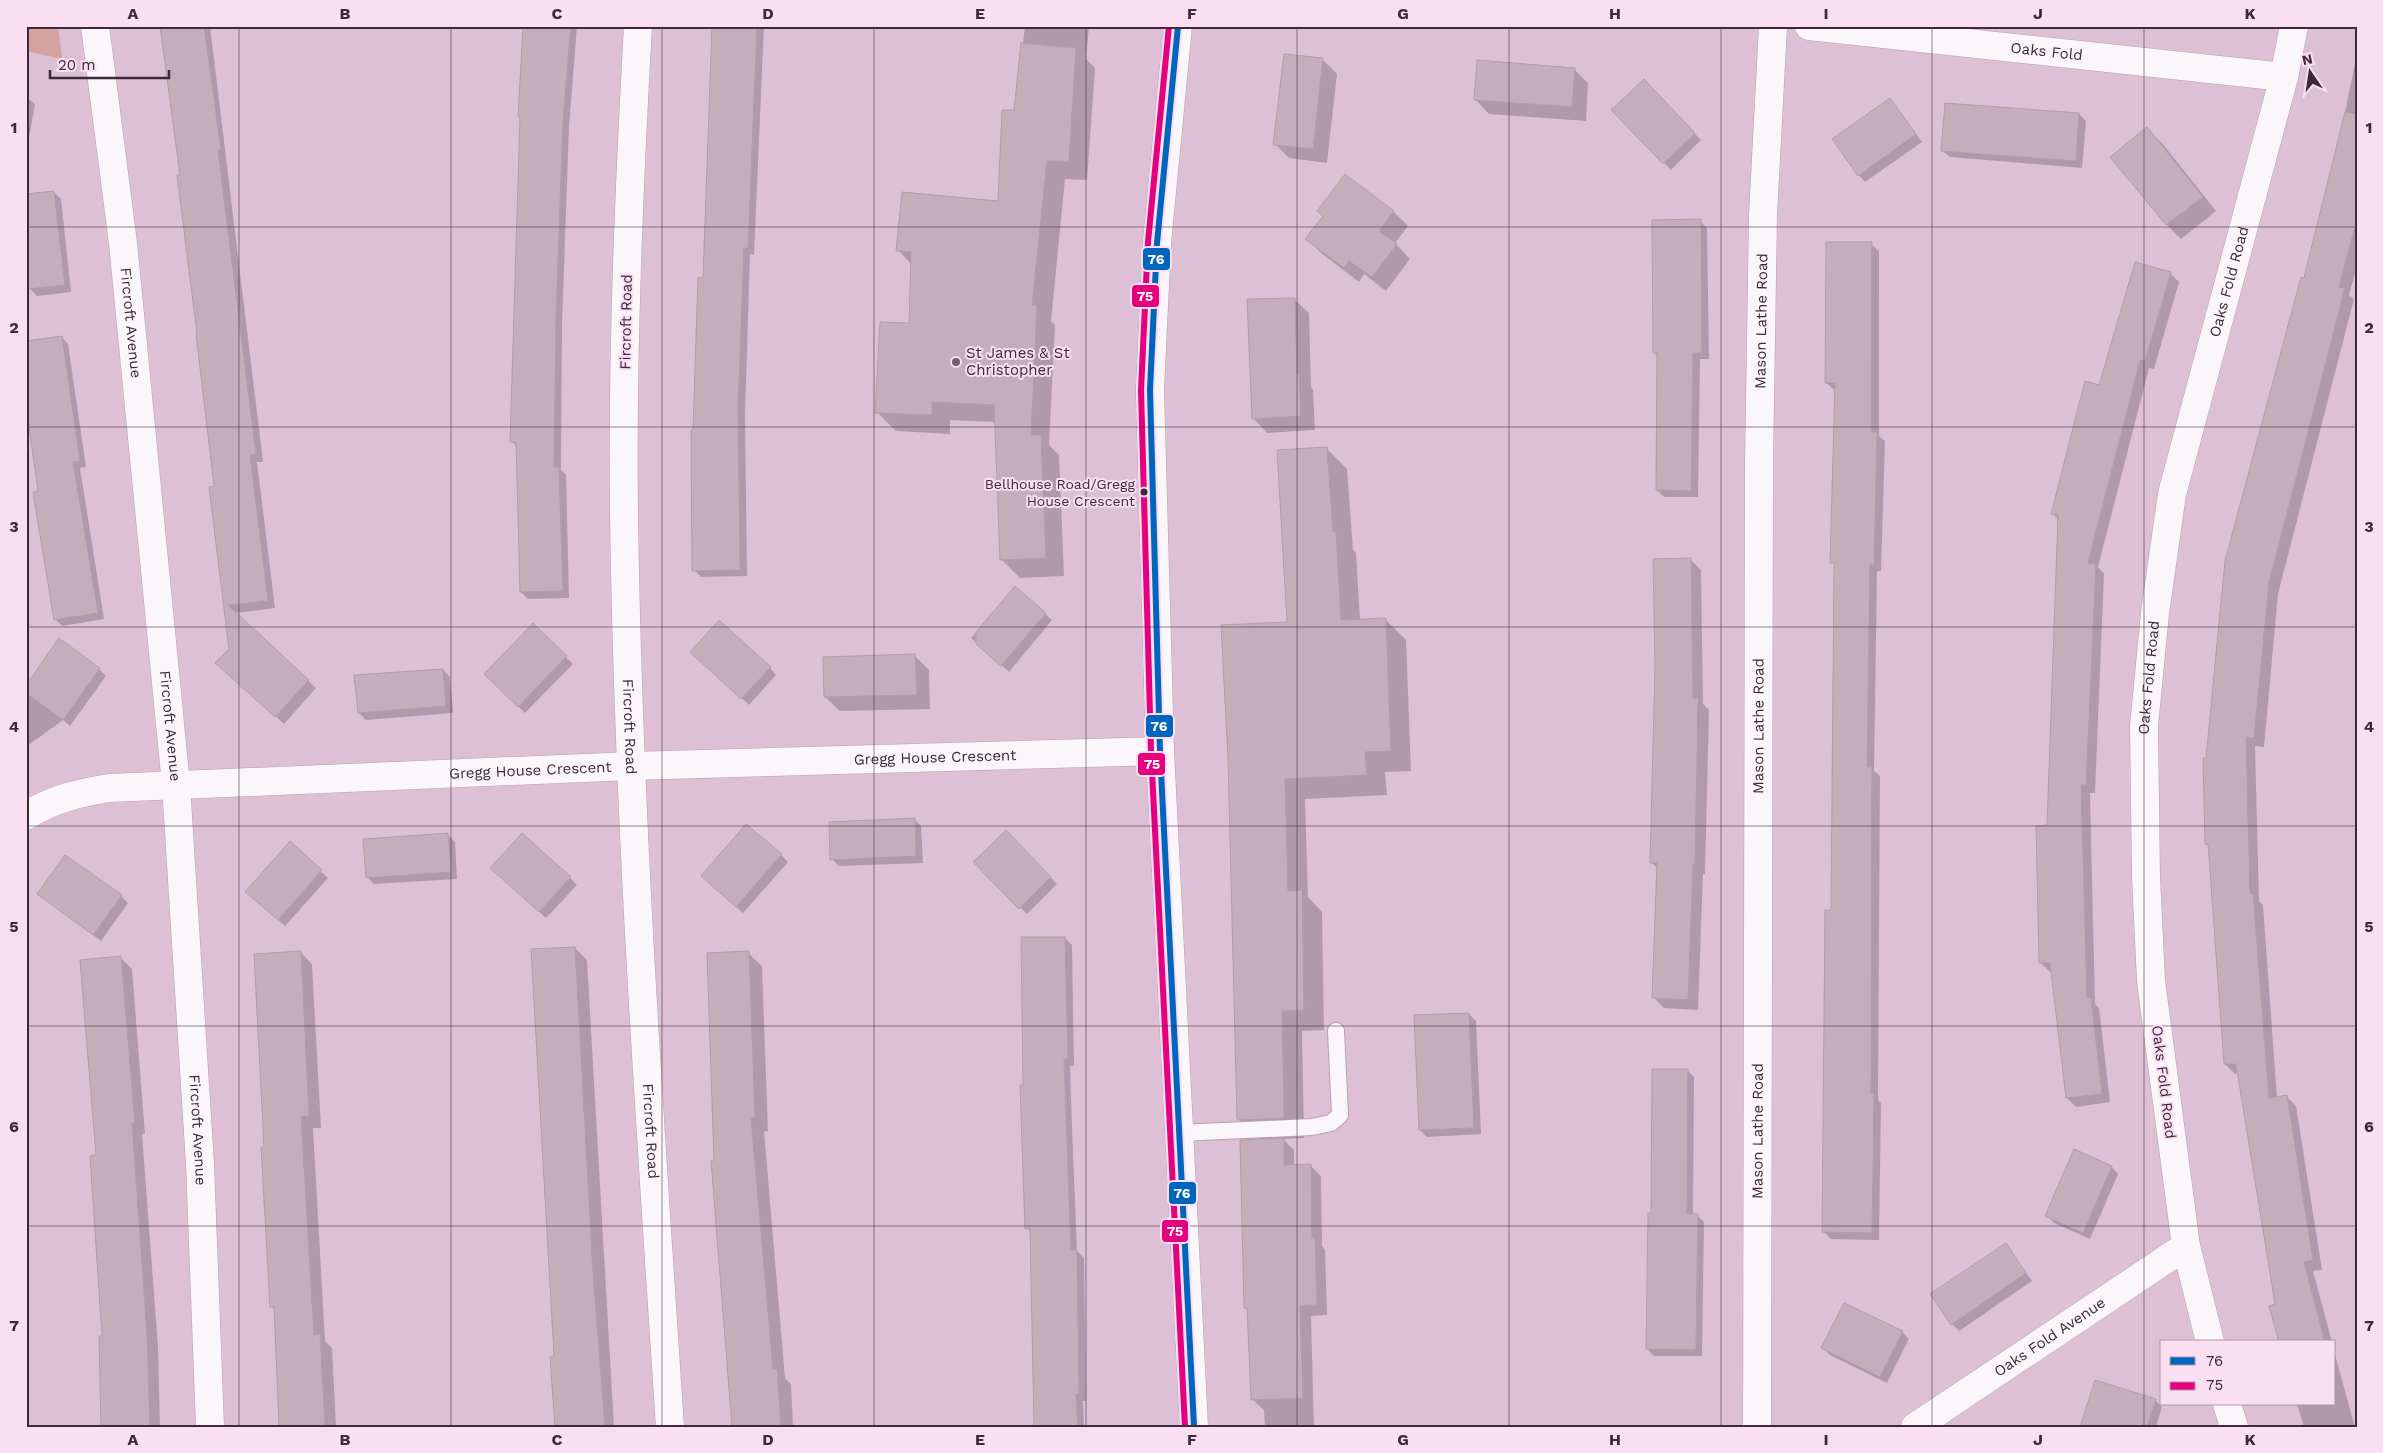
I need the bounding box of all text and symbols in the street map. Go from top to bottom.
text: A [128,4,139,23]
text: B [340,4,351,23]
text: C [552,4,563,23]
text: D [762,4,774,23]
text: E [975,4,985,23]
text: F [1187,4,1197,23]
text: G [1397,4,1409,23]
text: H [1609,4,1621,23]
text: I [1823,4,1829,23]
text: J [2033,4,2043,23]
text: K [2244,4,2256,23]
street label: Oaks Fold [2010,39,2084,64]
scale bar [50,48,169,80]
north arrow [2286,48,2336,98]
text: N [2300,50,2314,68]
text: 20 m [58,56,96,74]
text: 1 [11,118,17,137]
text: 1 [2366,118,2372,137]
street label: Oaks Fold Road [2206,224,2253,339]
line badge: 76 [1142,247,1171,271]
text: 76 [1148,251,1165,267]
street label: Mason Lathe Road [1751,253,1771,389]
street label: Fircroft Avenue [116,267,145,379]
street label: Fircroft Road [616,274,636,370]
line badge: 75 [1131,284,1160,308]
text: 75 [1137,288,1153,304]
text: 2 [9,318,19,337]
text: 2 [2364,318,2374,337]
place label: St James & St Christopher [966,344,1070,379]
marker: St James & St Christopher [950,356,962,368]
place label: Bellhouse Road/Gregg House Crescent [985,476,1136,509]
marker: Bellhouse Road/Gregg House Crescent [1139,487,1149,497]
text: 3 [9,517,19,536]
text: 3 [2364,517,2374,536]
street label: Oaks Fold Road [2135,620,2163,735]
street label: Mason Lathe Road [1749,658,1768,794]
street label: Fircroft Avenue [156,670,185,782]
street label: Fircroft Road [619,679,640,775]
line badge: 76 [1145,714,1174,738]
text: 4 [9,717,19,736]
text: 4 [2364,717,2374,736]
text: 76 [1151,718,1168,734]
street label: Gregg House Crescent [854,746,1017,769]
line badge: 75 [1137,752,1166,776]
text: 75 [1144,756,1160,772]
street label: Gregg House Crescent [449,758,613,783]
text: 5 [9,917,19,936]
text: 5 [2364,917,2374,936]
street label: Oaks Fold Road [2148,1024,2180,1140]
street label: Mason Lathe Road [1748,1063,1767,1199]
street label: Fircroft Avenue [185,1074,210,1186]
street label: Fircroft Road [639,1083,663,1179]
text: 6 [9,1117,19,1136]
text: 6 [2364,1117,2374,1136]
line badge: 76 [1168,1181,1197,1205]
text: 76 [1174,1185,1191,1201]
line badge: 75 [1161,1219,1189,1243]
text: 75 [1167,1223,1183,1239]
street label: Oaks Fold Avenue [1991,1293,2109,1381]
text: 7 [9,1316,19,1335]
text: 7 [2364,1316,2374,1335]
legend [2160,1340,2336,1406]
text: 76 [2206,1352,2223,1370]
text: 75 [2206,1376,2223,1394]
text: A [128,1430,139,1449]
text: B [340,1430,351,1449]
text: C [552,1430,563,1449]
text: D [762,1430,774,1449]
text: E [975,1430,985,1449]
text: F [1187,1430,1197,1449]
text: G [1397,1430,1409,1449]
text: H [1609,1430,1621,1449]
text: I [1823,1430,1829,1449]
text: J [2033,1430,2043,1449]
text: K [2244,1430,2256,1449]

